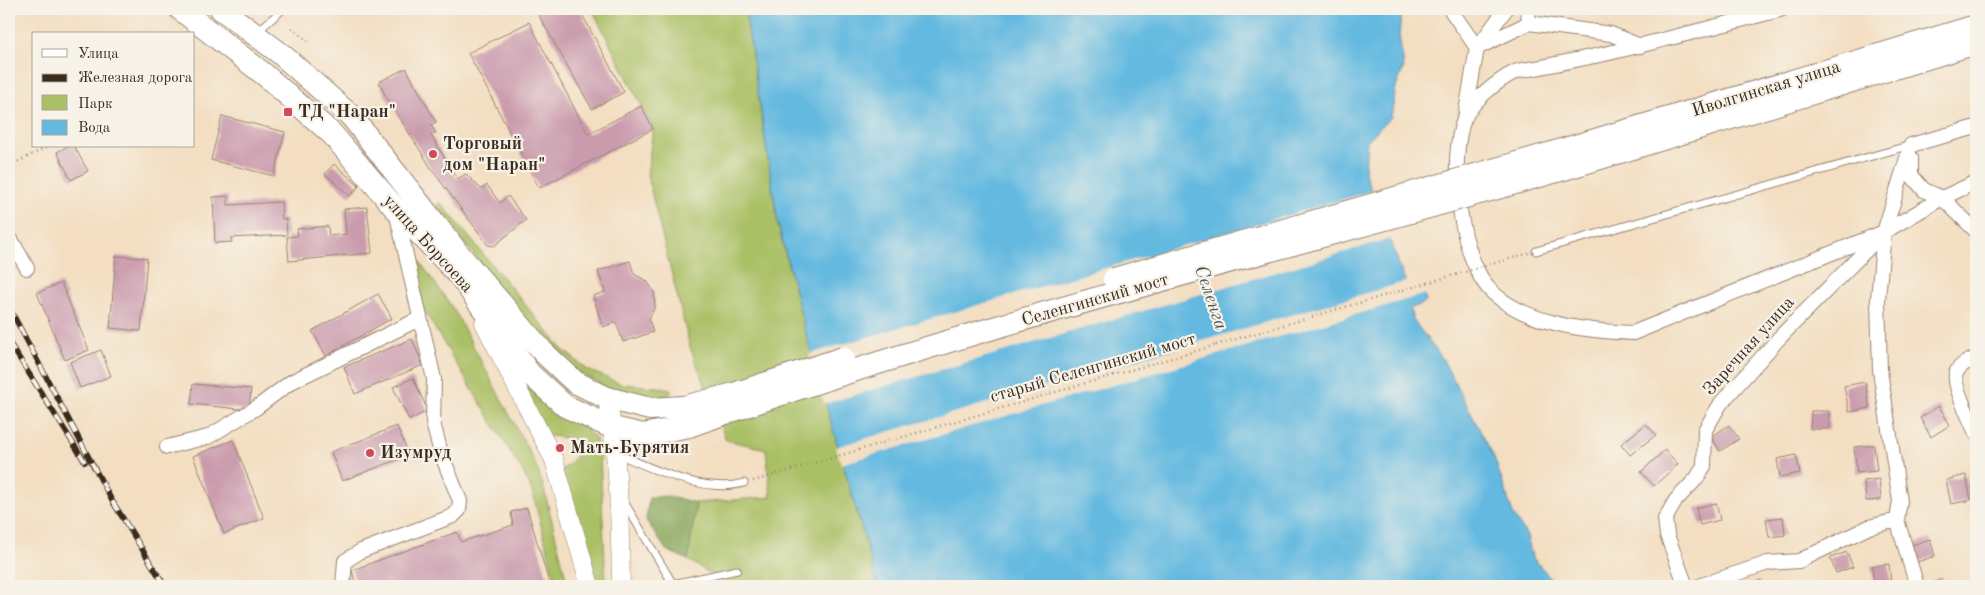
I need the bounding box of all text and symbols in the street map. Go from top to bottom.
legend [32,32,195,148]
text: Улица [78,47,119,62]
street label: Иволгинская улица [1690,58,1842,120]
text: Железная дорога [78,71,193,86]
text: Парк [78,97,113,112]
place label: ТД "Наран" [298,103,396,121]
marker: ТД "Наран" [282,106,294,118]
text: Вода [78,121,111,136]
place label: Торговый дом "Наран" [443,135,545,174]
marker: Торговый дом "Наран" [427,148,439,160]
street label: улица Борсоева [380,192,476,296]
water label: Селенга [1190,263,1230,333]
street label: Селенгинский мост [1020,270,1170,330]
street label: Заречная улица [1700,293,1798,399]
street label: старый Селенгинский мост [988,330,1198,406]
place label: Мать-Бурятия [570,439,689,457]
marker: Мать-Бурятия [554,442,566,454]
place label: Изумруд [380,444,451,462]
marker: Изумруд [364,447,376,459]

